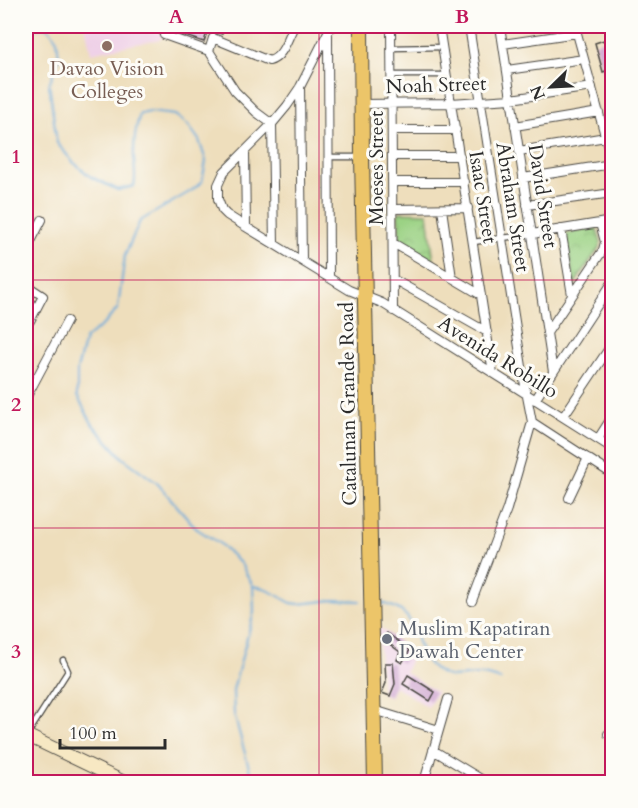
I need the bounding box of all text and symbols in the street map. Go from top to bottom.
text: A [168,3,184,30]
text: B [455,3,469,30]
marker: Davao Vision Colleges [100,39,114,53]
place label: Davao Vision Colleges [50,55,165,105]
north arrow [521,57,581,117]
street label: Noah Street [385,70,488,100]
text: N [525,82,551,104]
street label: Moeses Street [363,110,390,225]
street label: Abraham Street [489,140,537,274]
street label: David Street [521,142,565,251]
text: 1 [11,143,21,170]
street label: Isaac Street [462,149,504,246]
street label: Catalunan Grande Road [333,301,363,506]
street label: Avenida Robillo [433,309,563,405]
text: 2 [11,391,21,418]
place label: Muslim Kapatiran Dawah Center [399,615,551,665]
marker: Muslim Kapatiran Dawah Center [380,632,394,646]
text: 3 [11,638,21,665]
scale bar [60,712,165,750]
text: 100 m [69,721,117,746]

